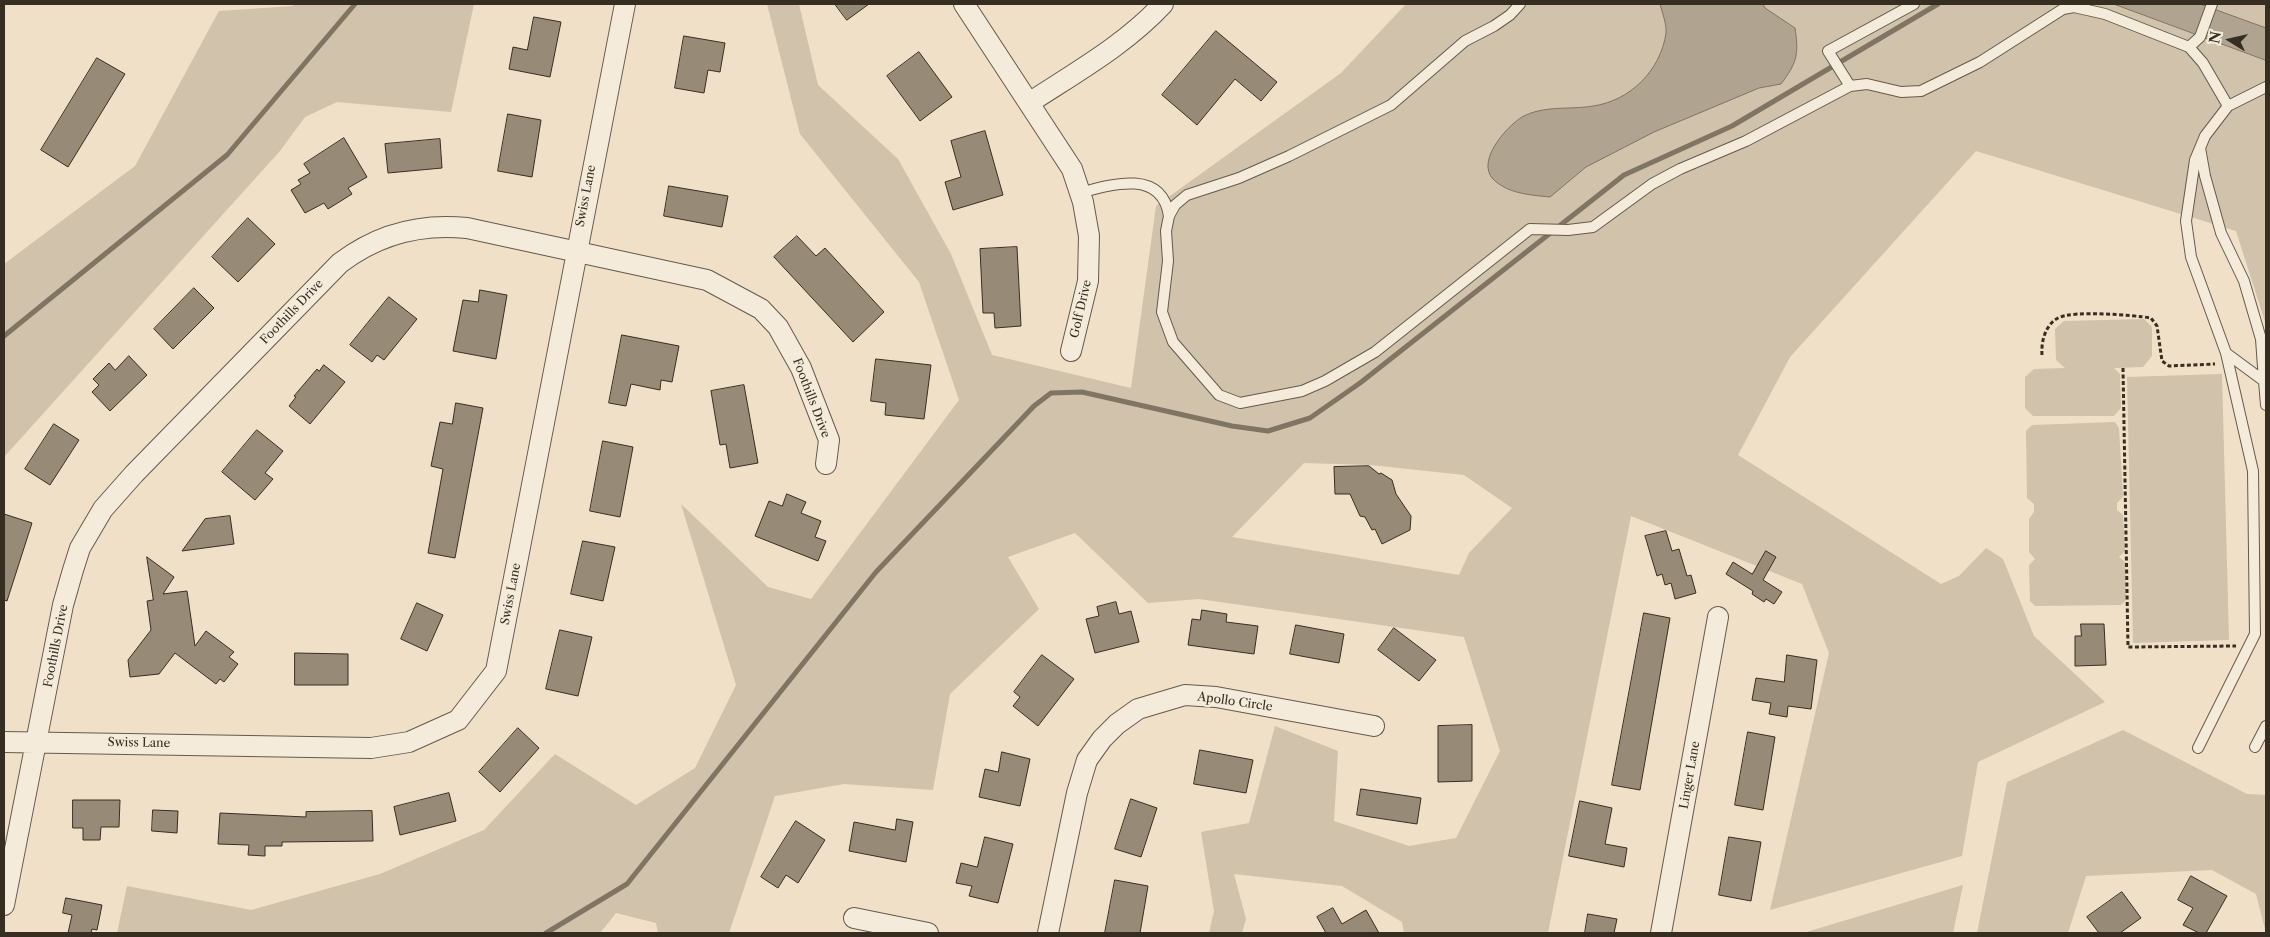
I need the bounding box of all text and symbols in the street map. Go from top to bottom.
north arrow [2205,15,2255,65]
text: N [2205,30,2225,45]
street label: Swiss Lane [573,164,599,228]
street label: Foothills Drive [258,277,326,347]
street label: Golf Drive [1067,279,1095,339]
street label: Foothills Drive [789,356,833,440]
street label: Swiss Lane [498,562,524,626]
street label: Foothills Drive [41,603,71,689]
street label: Apollo Circle [1197,690,1273,714]
street label: Swiss Lane [108,735,170,751]
street label: Linger Lane [1677,740,1703,810]

